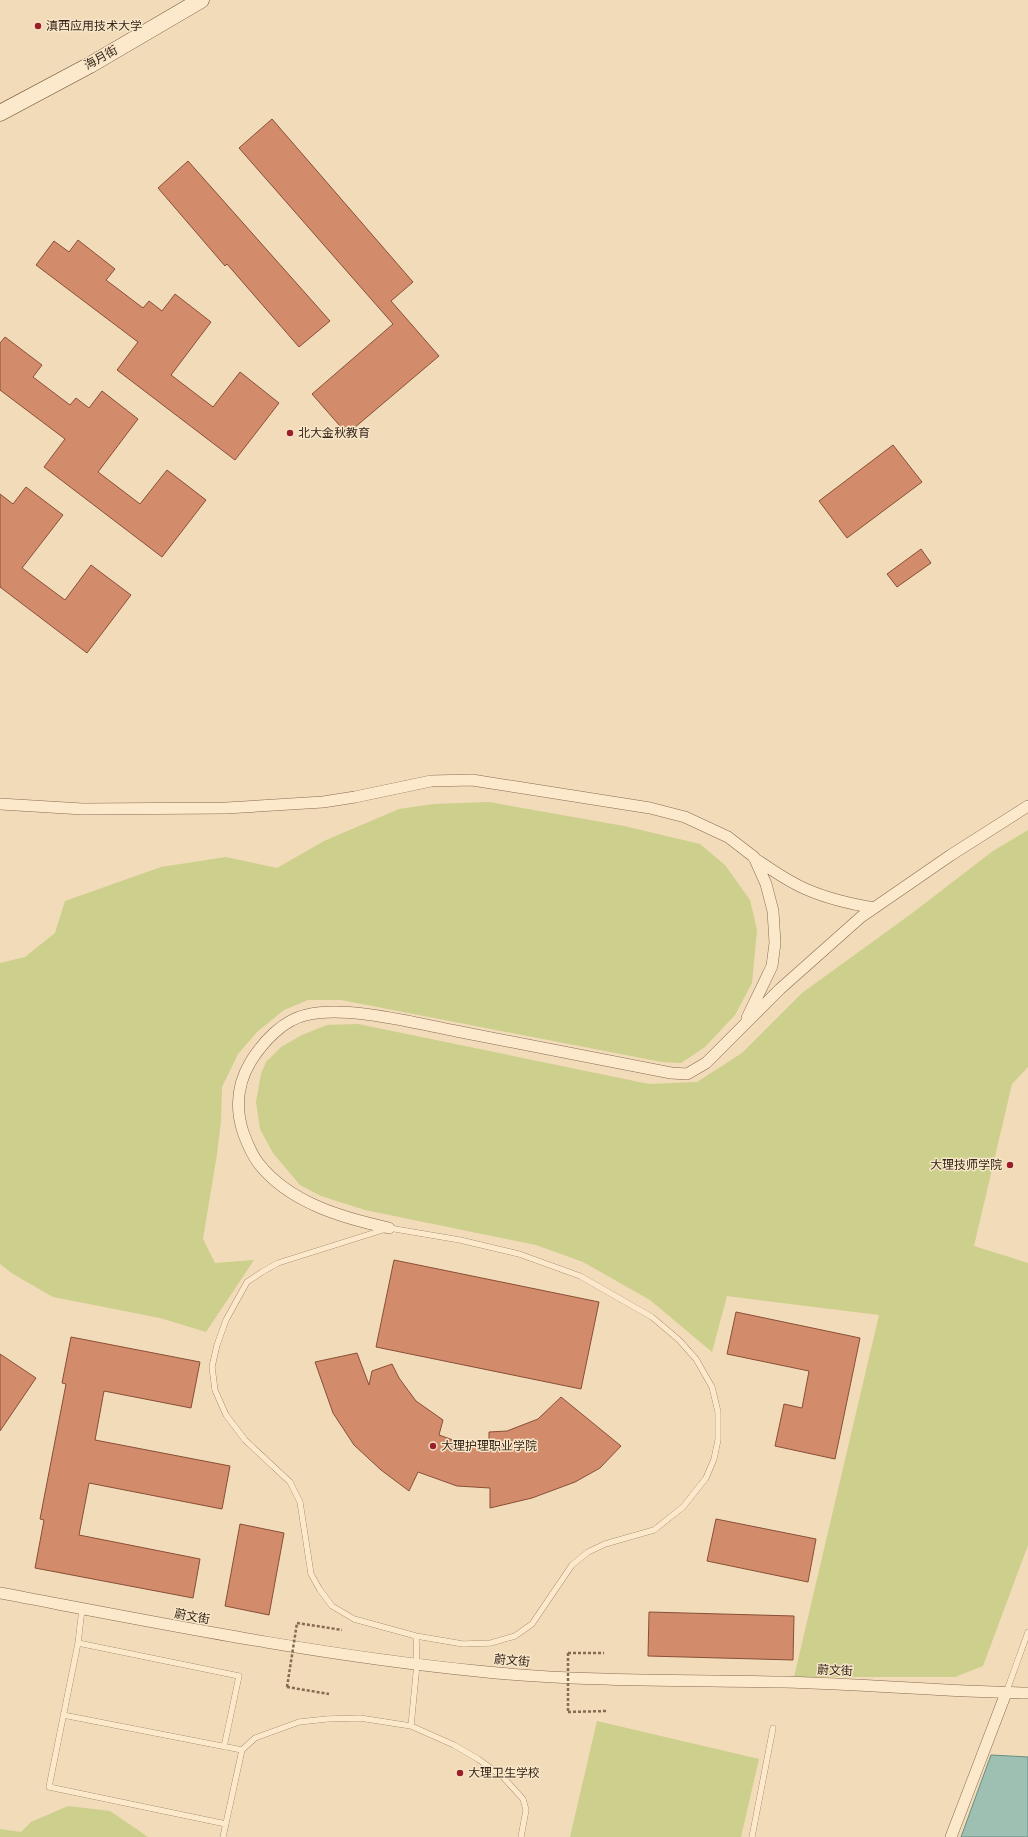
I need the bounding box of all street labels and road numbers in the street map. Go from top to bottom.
street label: 海月街 [81,41,121,75]
street label: 蔚文街 [173,1605,211,1629]
street label: 蔚文街 [493,1650,531,1672]
street label: 蔚文街 [817,1661,853,1681]

